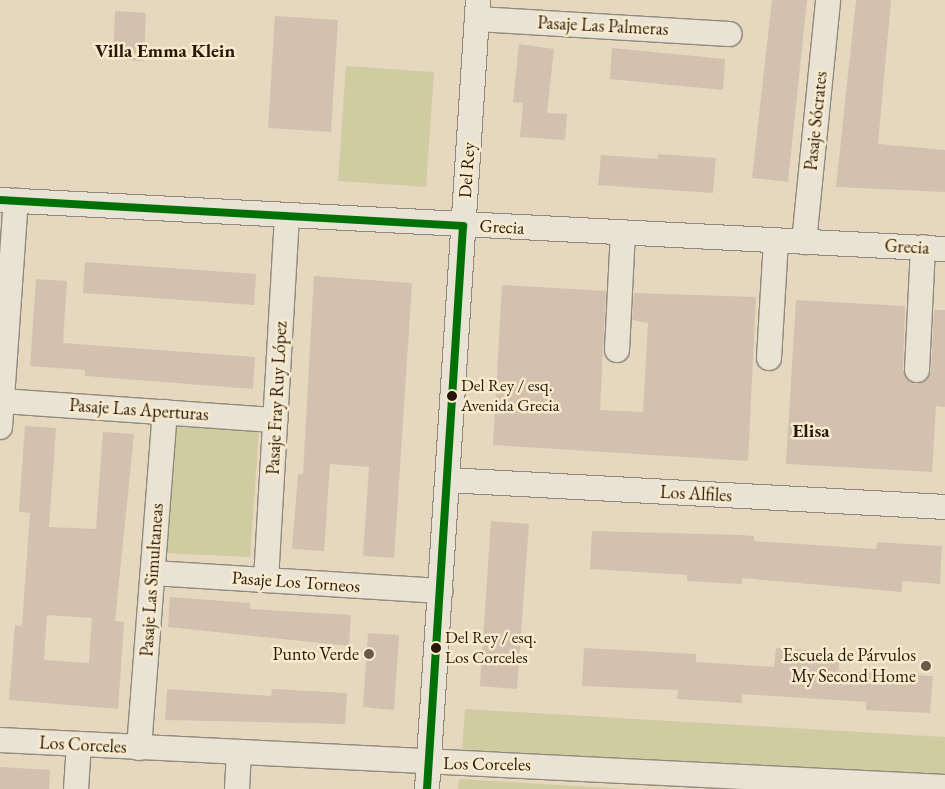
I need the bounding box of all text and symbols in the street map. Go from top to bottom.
street label: Pasaje Las Palmeras [537,12,669,40]
district label: Villa Emma Klein [95,40,235,62]
street label: Pasaje Sócrates [800,70,832,172]
street label: Del Rey [454,141,480,199]
street label: Grecia [479,215,525,239]
street label: Grecia [884,235,930,259]
street label: Pasaje Fray Ruy López [262,321,292,475]
place label: Del Rey / esq. Avenida Grecia [461,376,560,416]
marker: Del Rey / esq. Avenida Grecia [447,391,457,401]
street label: Pasaje Las Aperturas [69,394,209,426]
district label: Elisa [792,420,830,442]
street label: Los Alfiles [659,481,733,507]
street label: Pasaje Las Simultaneas [136,503,168,657]
street label: Pasaje Los Torneos [231,567,361,597]
place label: Del Rey / esq. Los Corceles [445,628,537,668]
place label: Punto Verde [272,643,359,665]
marker: Del Rey / esq. Los Corceles [431,643,441,653]
place label: Escuela de Párvulos My Second Home [783,645,916,688]
marker: Punto Verde [363,648,375,660]
marker: Escuela de Párvulos My Second Home [920,660,932,672]
street label: Los Corceles [39,732,127,758]
street label: Los Corceles [443,752,531,776]

